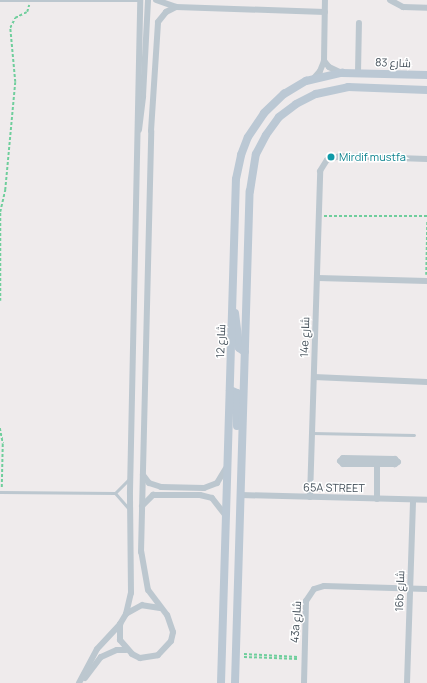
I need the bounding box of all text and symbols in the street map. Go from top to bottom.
street label: شارع 83 [375,56,411,70]
place label: Mirdif mustfa [339,150,406,164]
marker: Mirdif mustfa [326,152,336,162]
street label: 14e شارع [298,316,312,358]
street label: شارع 12 [214,324,228,358]
street label: 65A STREET [303,481,365,495]
street label: 16b شارع [393,570,407,612]
street label: 43a شارع [288,600,304,644]

